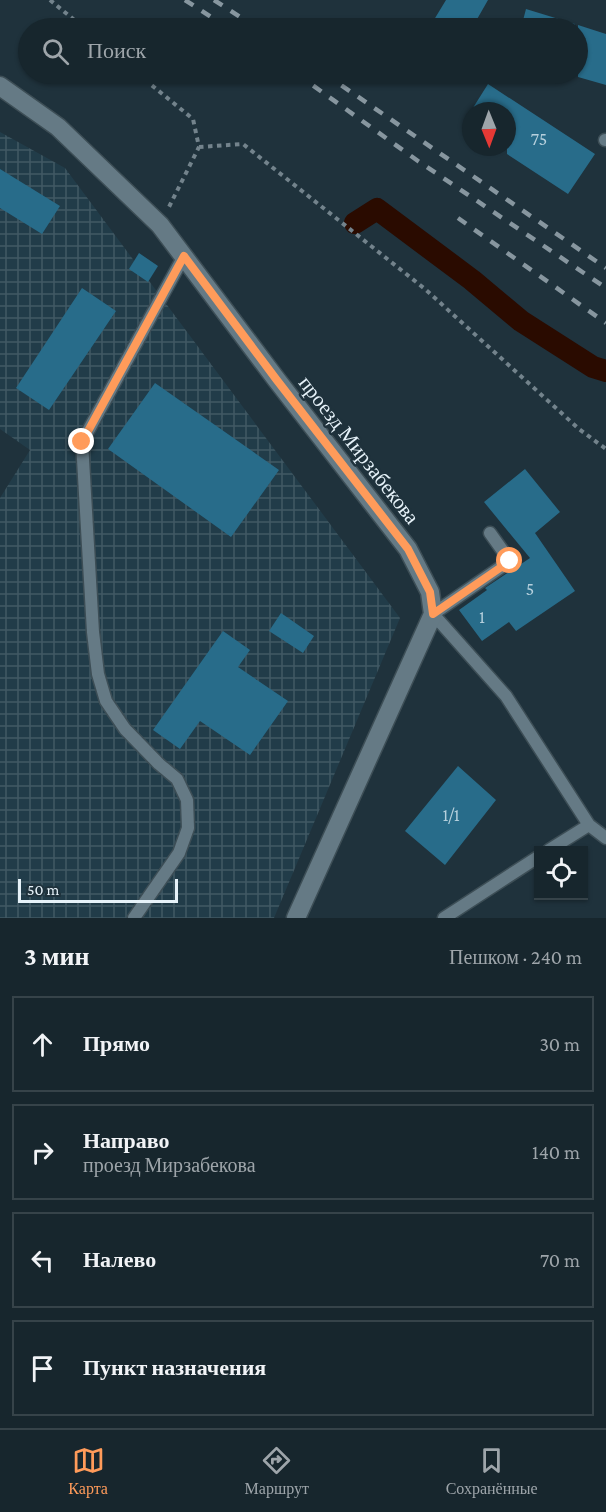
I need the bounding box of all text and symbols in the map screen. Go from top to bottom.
search box [18,18,588,84]
icon: search [39,35,72,68]
text: Поиск [87,38,146,63]
north arrow [462,102,516,156]
house number: 75 [531,129,547,149]
street label: проезд Мирзабекова [294,371,425,529]
route end [68,428,94,454]
route start [496,547,522,573]
house number: 5 [526,579,534,599]
house number: 1 [479,607,485,627]
house number: 1/1 [442,805,460,825]
map controls [534,846,588,900]
button: locate [534,846,588,900]
scale bar [18,876,178,904]
text: 50 m [27,881,59,898]
text: 3 мин [24,942,89,971]
text: Пешком · 240 m [449,946,582,968]
icon: ahead [26,1028,59,1061]
text: Прямо [83,1031,150,1056]
text: 30 m [539,1033,580,1055]
text: Направо [83,1128,169,1153]
icon: right [26,1136,59,1169]
text: 140 m [532,1141,580,1163]
text: проезд Мирзабекова [83,1154,256,1176]
icon: left [26,1244,59,1277]
text: Налево [83,1247,156,1272]
text: 70 m [540,1249,580,1271]
icon: arrive [26,1352,59,1385]
text: Пункт назначения [83,1355,266,1380]
tab: Карта [68,1444,108,1498]
tab: Маршрут [245,1444,309,1498]
tab: Сохранённые [446,1444,538,1498]

